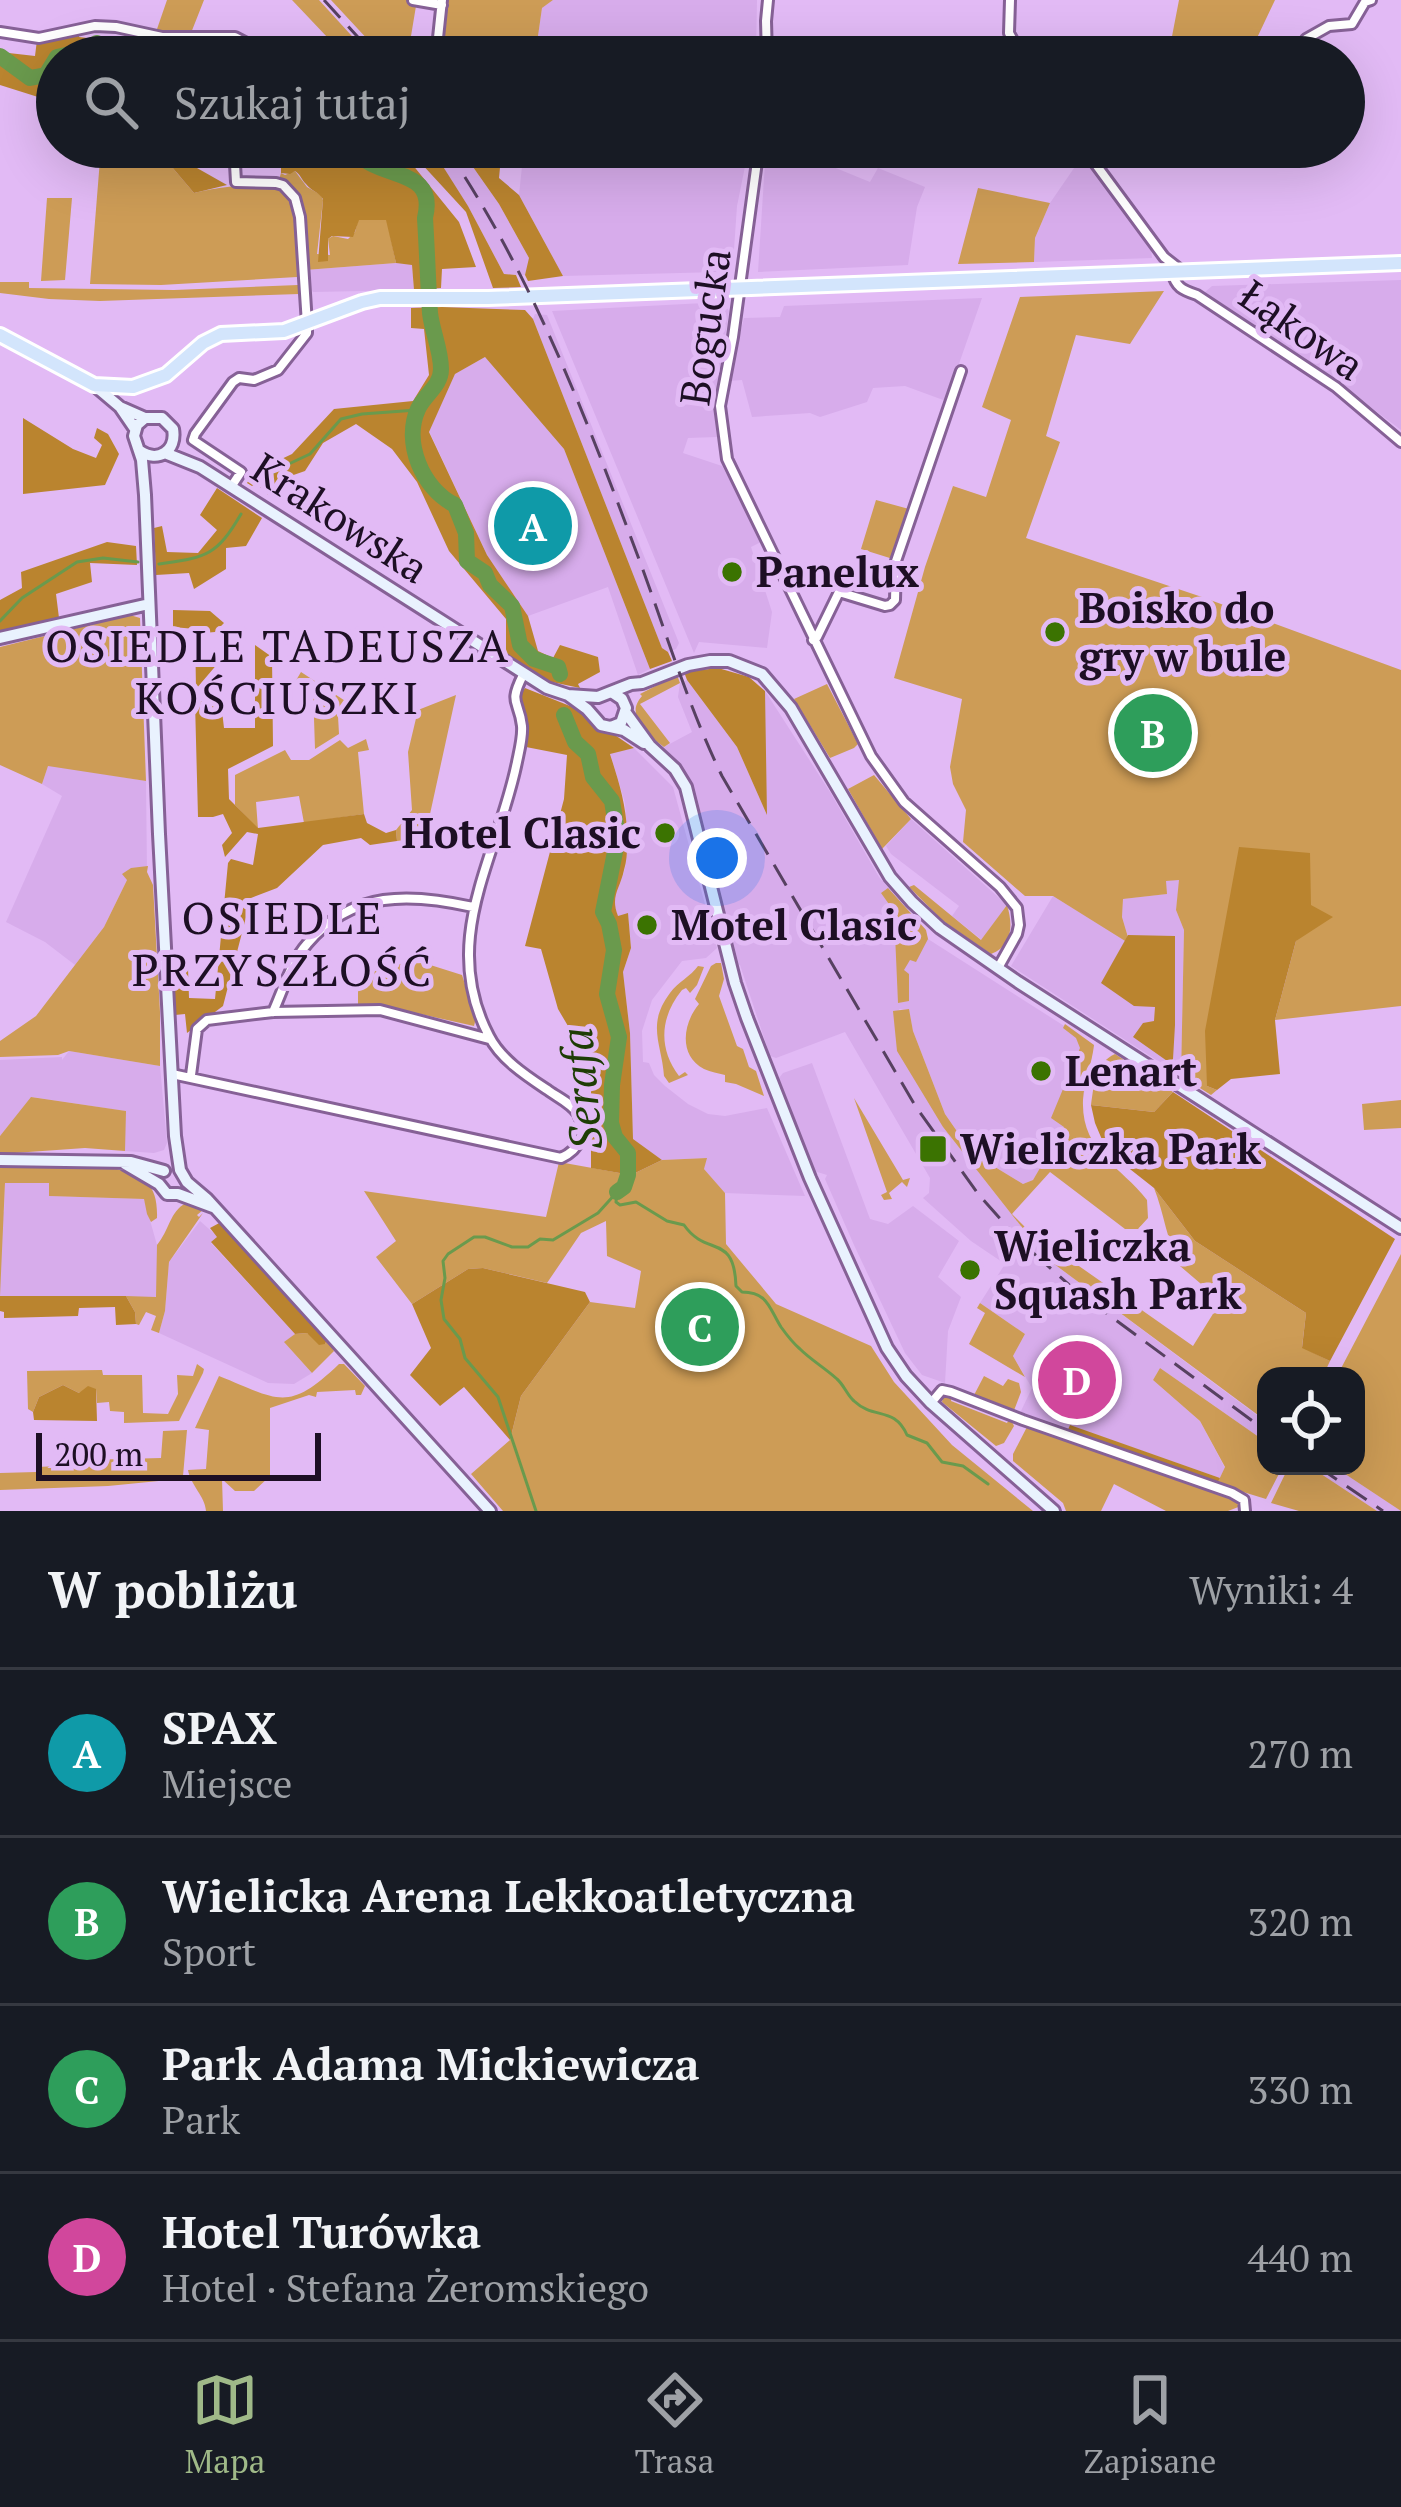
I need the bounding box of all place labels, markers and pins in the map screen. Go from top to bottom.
pin: A [494,481,572,571]
place label: Panelux [756,543,920,599]
marker: Panelux [719,559,745,585]
place label: Boisko do gry w bule [1079,579,1286,683]
marker: Boisko do gry w bule [1042,619,1068,645]
pin: B [1114,688,1192,778]
place label: Hotel Clasic [401,804,641,860]
marker: Hotel Clasic [652,820,678,846]
place label: Motel Clasic [671,896,917,952]
marker: Motel Clasic [634,912,660,938]
place label: Lenart [1065,1042,1198,1098]
marker: Lenart [1028,1058,1054,1084]
place label: Wieliczka Park [960,1120,1261,1176]
marker: Wieliczka Park [917,1133,949,1165]
place label: Wieliczka Squash Park [994,1217,1242,1321]
marker: Wieliczka Squash Park [957,1257,983,1283]
pin: C [661,1282,739,1372]
pin: D [1038,1335,1116,1425]

